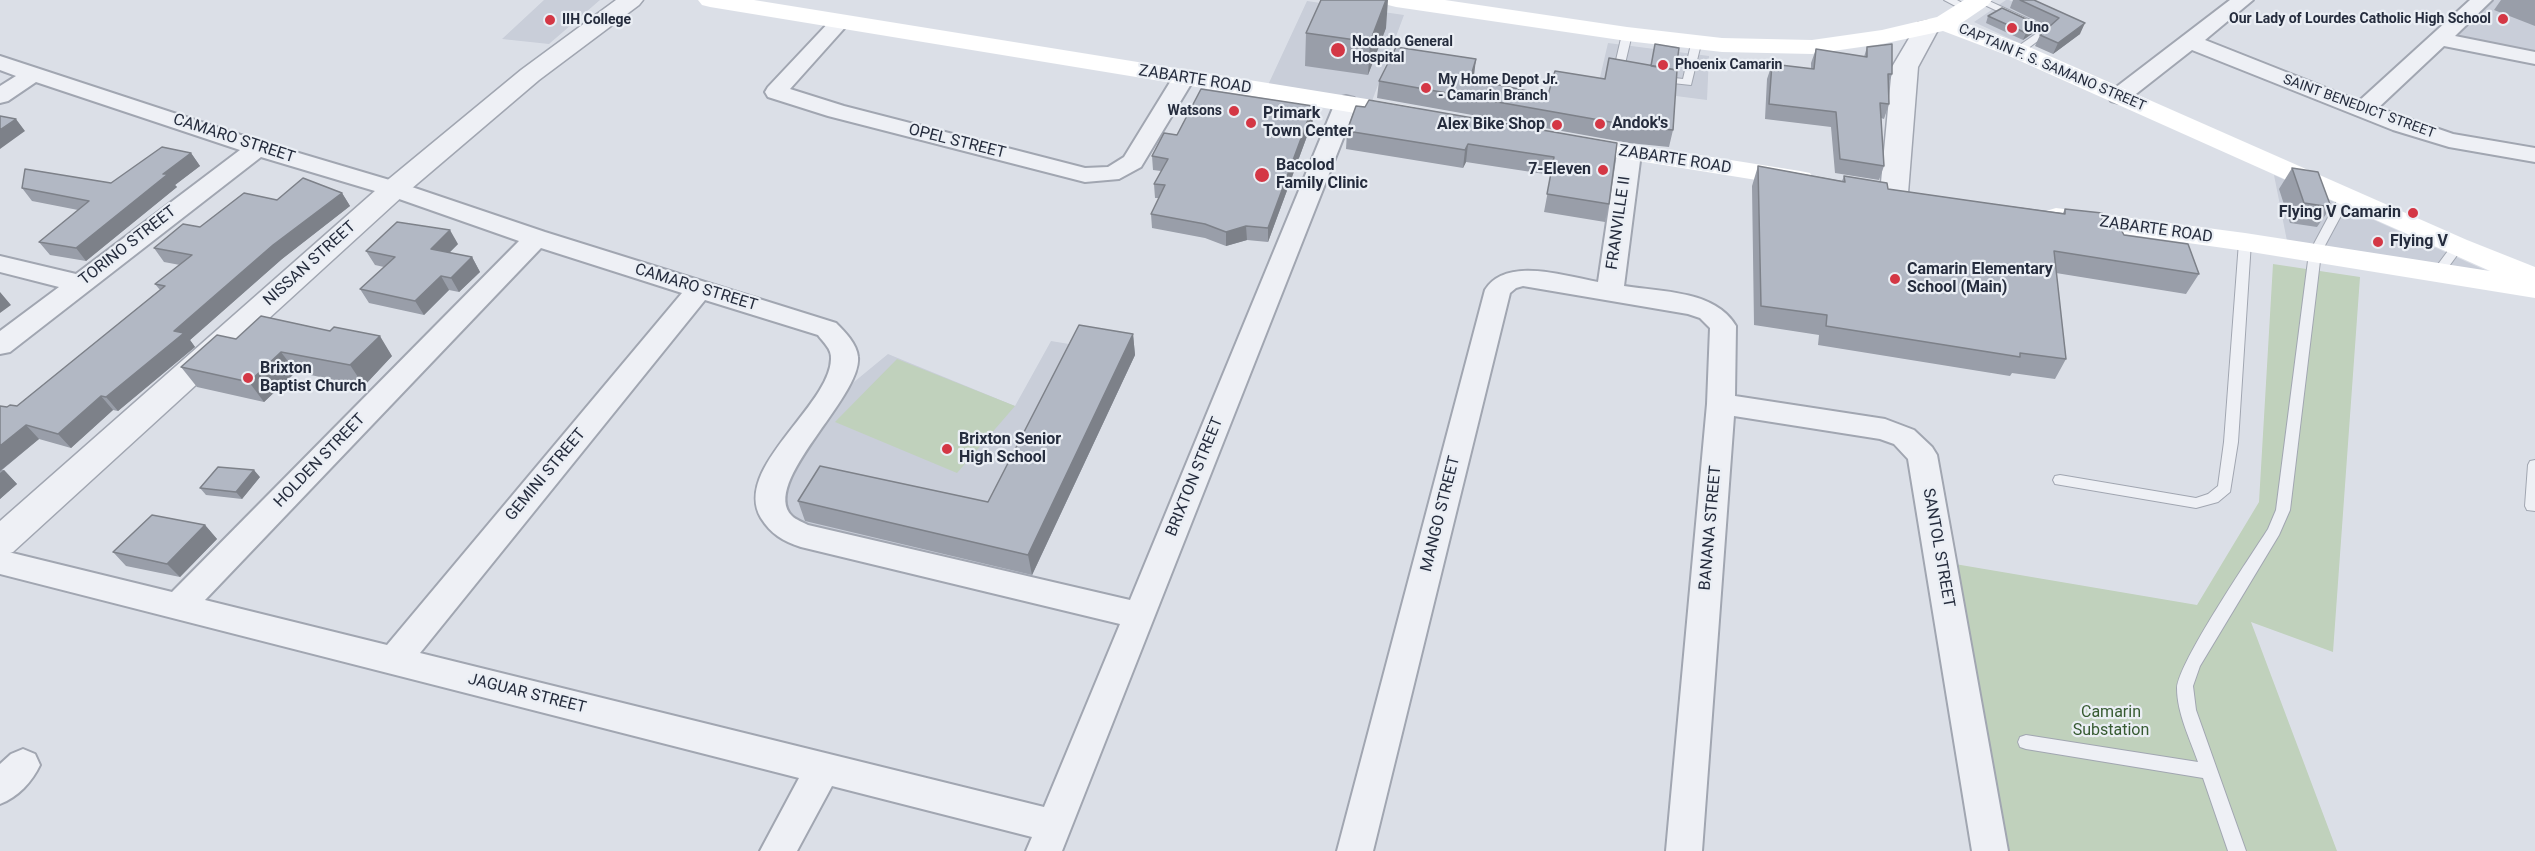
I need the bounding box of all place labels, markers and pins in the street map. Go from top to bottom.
place label: Our Lady of Lourdes Catholic High School [2229,11,2491,27]
place label: IIH College [562,12,631,28]
marker: Our Lady of Lourdes Catholic High School [2496,12,2510,26]
marker: IIH College [543,13,557,27]
place label: Uno [2024,20,2049,36]
marker: Uno [2005,21,2019,35]
place label: Nodado General Hospital [1352,34,1453,66]
marker: Nodado General Hospital [1329,41,1347,59]
place label: Phoenix Camarin [1675,57,1782,73]
marker: Phoenix Camarin [1656,58,1670,72]
place label: My Home Depot Jr. - Camarin Branch [1438,72,1558,104]
marker: My Home Depot Jr. - Camarin Branch [1419,81,1433,95]
place label: Watsons [1168,103,1222,119]
marker: Watsons [1227,104,1241,118]
place label: Primark Town Center [1263,104,1353,142]
place label: Andok's [1612,114,1668,134]
place label: Alex Bike Shop [1437,115,1545,135]
marker: Primark Town Center [1244,116,1258,130]
marker: Andok's [1593,117,1607,131]
marker: Alex Bike Shop [1550,118,1564,132]
place label: Bacolod Family Clinic [1276,156,1368,194]
place label: 7-Eleven [1528,160,1591,180]
marker: 7-Eleven [1596,163,1610,177]
marker: Bacolod Family Clinic [1253,166,1271,184]
place label: Flying V Camarin [2279,203,2401,223]
marker: Flying V Camarin [2406,206,2420,220]
place label: Flying V [2390,232,2448,252]
marker: Flying V [2371,235,2385,249]
place label: Camarin Elementary School (Main) [1907,260,2053,298]
marker: Camarin Elementary School (Main) [1888,272,1902,286]
place label: Brixton Baptist Church [260,359,366,397]
marker: Brixton Baptist Church [241,371,255,385]
place label: Brixton Senior High School [959,430,1061,468]
marker: Brixton Senior High School [940,442,954,456]

